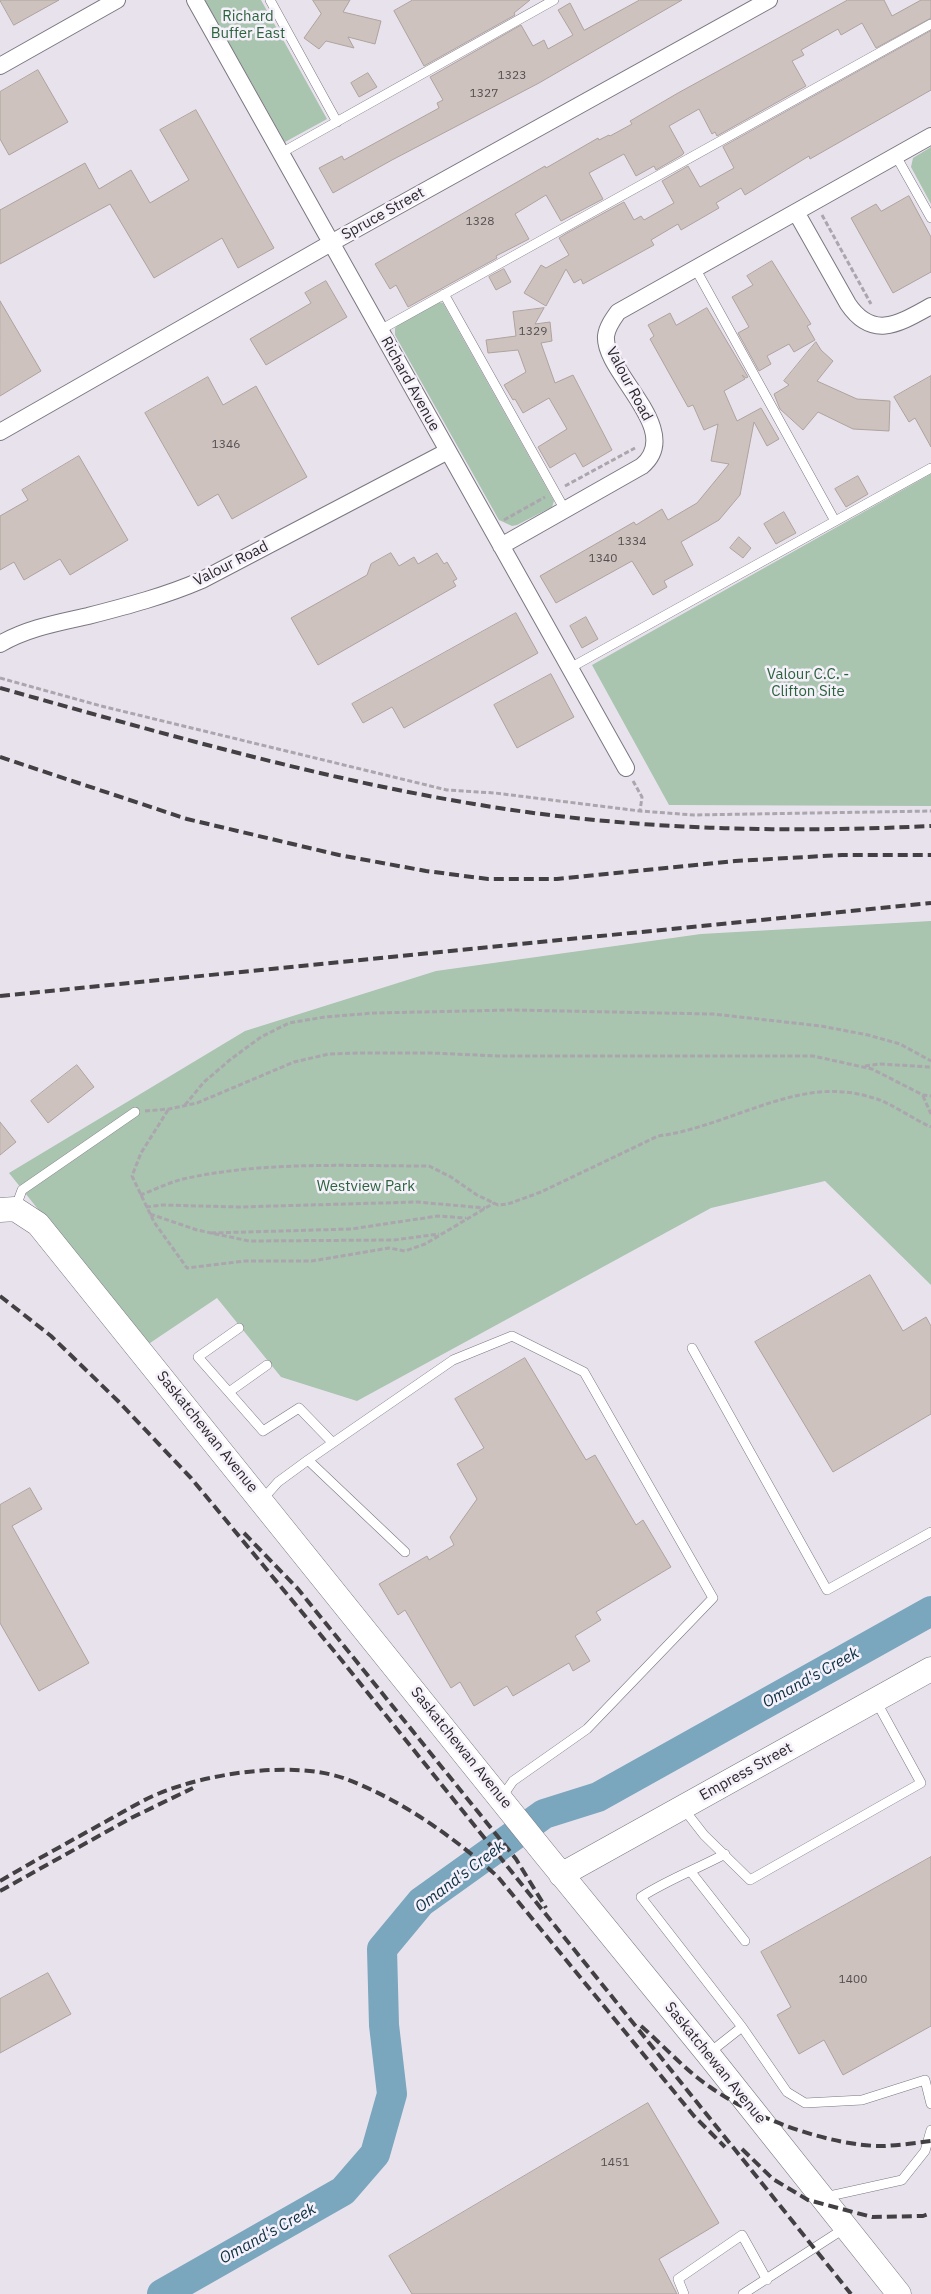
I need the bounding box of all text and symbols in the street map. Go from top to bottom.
park label: Richard Buffer East [211,8,285,43]
house number: 1323 [498,69,526,83]
house number: 1327 [470,87,498,101]
street label: Spruce Street [338,184,428,244]
house number: 1328 [466,215,494,229]
house number: 1329 [519,325,547,339]
street label: Richard Avenue [377,334,443,434]
street label: Valour Road [602,344,656,424]
house number: 1346 [212,438,240,452]
house number: 1334 [618,535,646,549]
street label: Valour Road [191,538,271,590]
house number: 1340 [589,552,617,566]
park label: Valour C.C. - Clifton Site [767,666,849,701]
park label: Westview Park [317,1178,415,1196]
street label: Saskatchewan Avenue [153,1368,261,1496]
water label: Omand's Creek [759,1644,863,1712]
street label: Saskatchewan Avenue [407,1684,515,1812]
street label: Empress Street [696,1739,796,1805]
water label: Omand's Creek [411,1837,509,1917]
house number: 1400 [839,1973,867,1987]
street label: Saskatchewan Avenue [661,1999,769,2127]
house number: 1451 [601,2156,629,2170]
water label: Omand's Creek [216,2200,320,2268]

